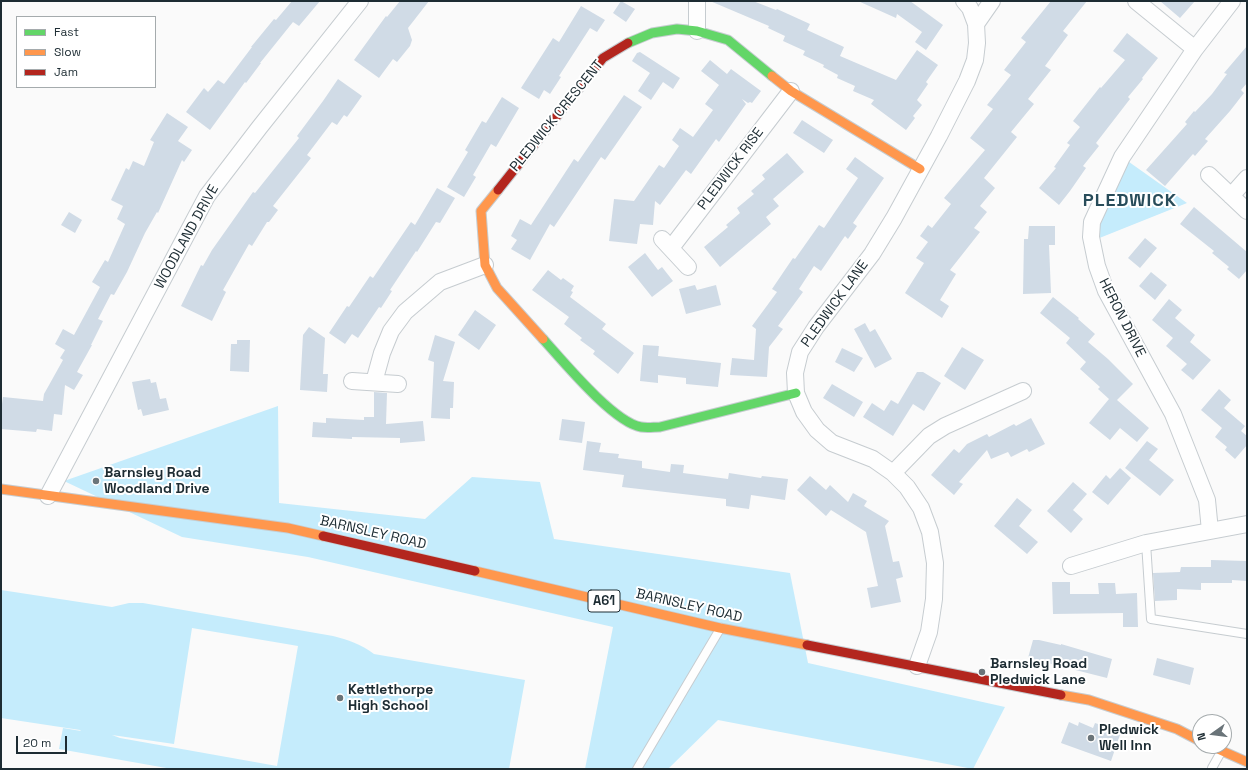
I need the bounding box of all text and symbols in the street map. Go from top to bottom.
legend [16,16,156,88]
text: Fast [54,24,79,40]
text: Slow [54,44,81,60]
street label: PLEDWICK CRESCENT [507,57,607,175]
text: Jam [54,64,78,80]
street label: PLEDWICK RISE [695,125,767,213]
street label: WOODLAND DRIVE [151,182,223,292]
district label: PLEDWICK [1083,190,1177,212]
street label: PLEDWICK LANE [798,257,872,351]
street label: HERON DRIVE [1095,276,1149,360]
place label: Barnsley Road Woodland Drive [104,465,210,498]
marker: Barnsley Road Woodland Drive [91,476,101,486]
street label: BARNSLEY ROAD [318,513,428,553]
street label: BARNSLEY ROAD [634,586,744,626]
road number: A61 [588,590,620,612]
place label: Barnsley Road Pledwick Lane [990,656,1087,688]
marker: Barnsley Road Pledwick Lane [977,667,987,677]
place label: Kettlethorpe High School [348,682,433,714]
marker: Kettlethorpe High School [335,693,345,703]
north arrow [1192,714,1232,754]
place label: Pledwick Well Inn [1099,722,1159,754]
scale bar [18,728,69,754]
text: N [1194,731,1209,742]
marker: Pledwick Well Inn [1086,733,1096,743]
text: 20 m [23,735,51,751]

